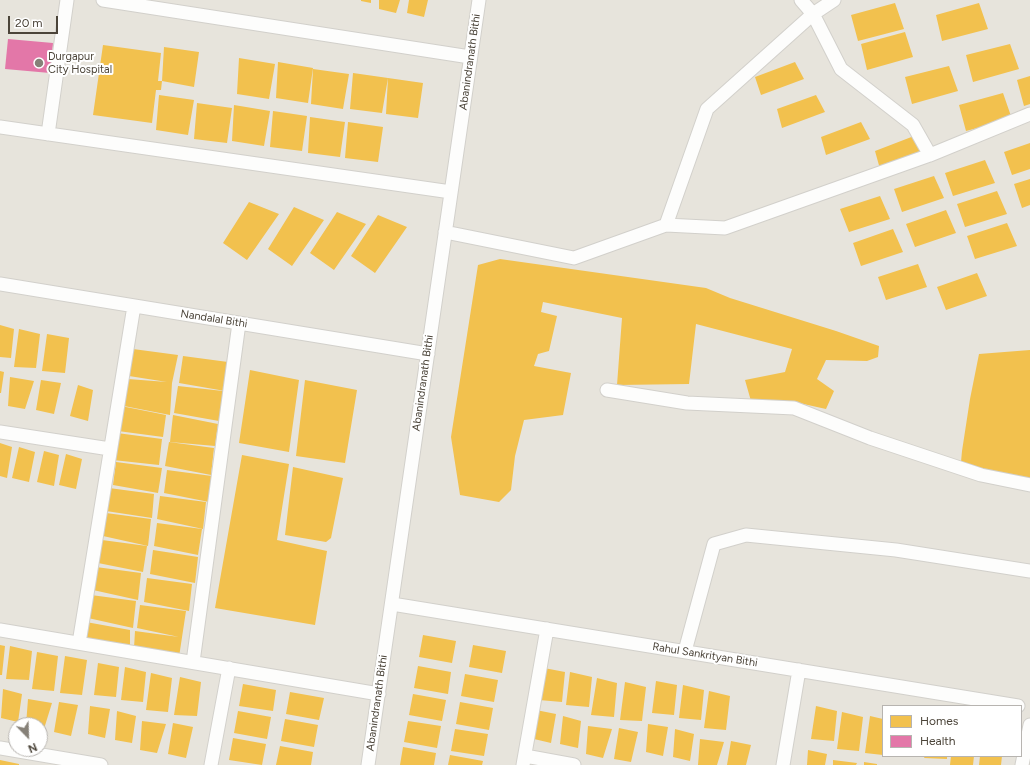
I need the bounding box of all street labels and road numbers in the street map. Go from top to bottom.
street label: Abanindranath Bithi [457,13,483,111]
street label: Nandalal Bithi [180,307,248,331]
street label: Abanindranath Bithi [410,334,436,432]
street label: Rahul Sankrityan Bithi [651,640,759,670]
street label: Abanindranath Bithi [364,654,390,752]

